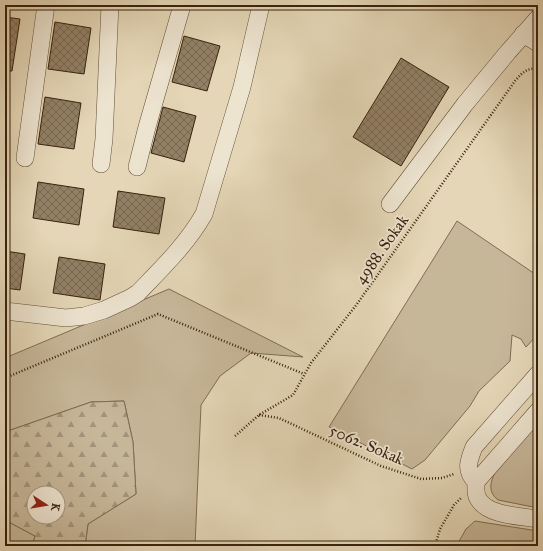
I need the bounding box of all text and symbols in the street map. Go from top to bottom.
street label: 4988. Sokak [351,211,413,288]
street label: 5062. Sokak [327,420,407,469]
north arrow [26,485,66,525]
text: K [48,502,62,513]

